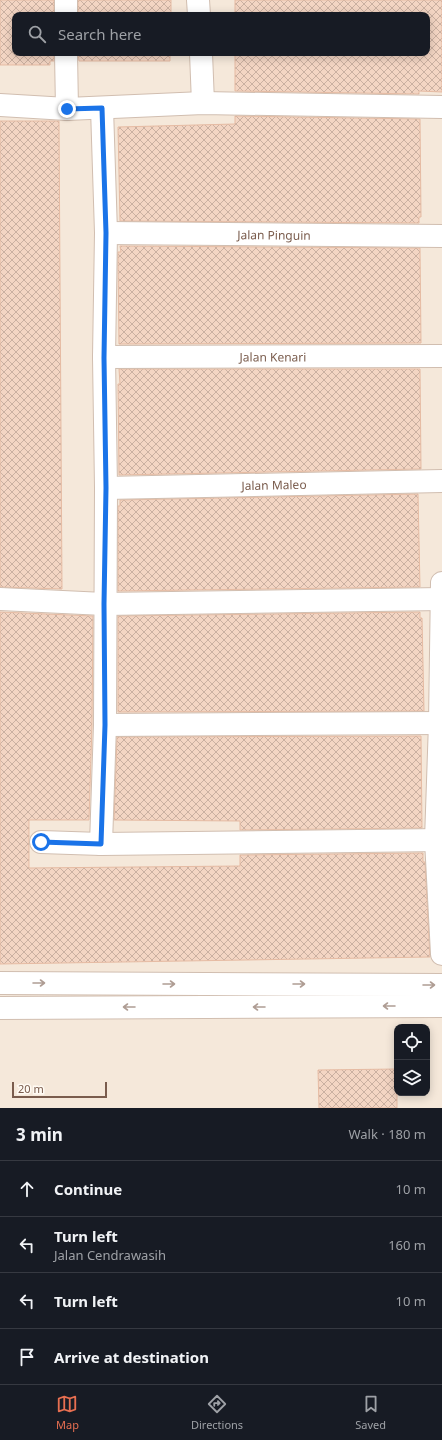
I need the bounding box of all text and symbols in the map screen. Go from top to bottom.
search box [12,12,430,56]
icon: search [26,23,48,45]
text: Search here [58,24,141,44]
route end [58,100,76,118]
street label: Jalan Pinguin [236,226,311,243]
street label: Jalan Kenari [239,348,306,365]
street label: Jalan Maleo [240,475,307,494]
route start [32,833,50,851]
one-way arrow [32,979,45,987]
one-way arrow [162,980,175,988]
one-way arrow [292,980,305,988]
one-way arrow [422,981,435,989]
one-way arrow [383,1002,396,1010]
one-way arrow [123,1003,136,1011]
one-way arrow [253,1003,266,1011]
map controls [394,1024,430,1096]
button: locate [394,1024,430,1060]
button: layers [394,1060,430,1096]
scale bar [12,1080,107,1099]
text: 20 m [18,1081,44,1096]
text: 3 min [16,1123,63,1146]
text: Walk · 180 m [348,1125,426,1143]
icon: ahead [16,1178,38,1200]
text: Continue [54,1179,122,1199]
text: 10 m [396,1180,426,1198]
text: Turn left [54,1226,118,1246]
icon: left [16,1234,38,1256]
text: 160 m [388,1236,426,1254]
text: Jalan Cendrawasih [54,1246,166,1264]
icon: left [16,1290,38,1312]
text: Turn left [54,1291,118,1311]
text: 10 m [396,1292,426,1310]
icon: arrive [16,1346,38,1368]
text: Arrive at destination [54,1347,209,1367]
tab: Map [56,1393,79,1432]
tab: Directions [191,1393,243,1432]
tab: Saved [355,1393,386,1432]

